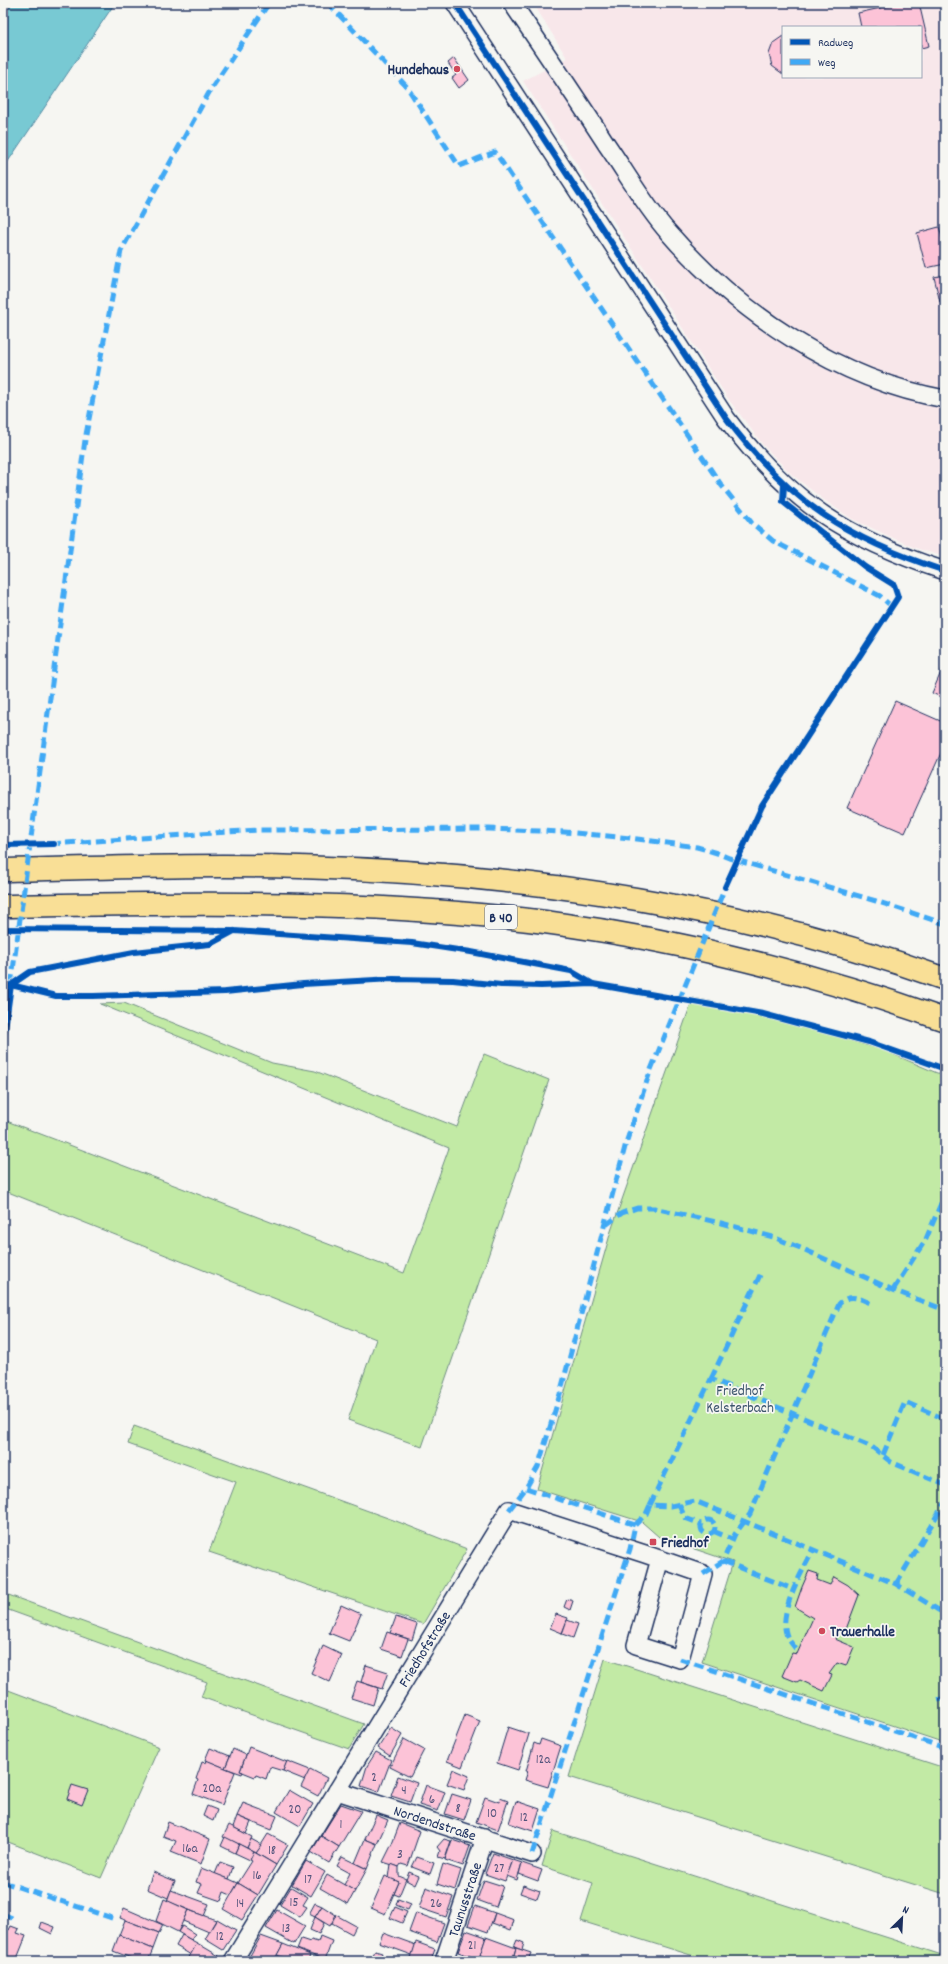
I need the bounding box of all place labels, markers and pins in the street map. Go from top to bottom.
place label: Hundehaus [388,60,449,82]
marker: Hundehaus [452,64,462,74]
place label: Friedhof [661,1533,709,1555]
marker: Friedhof [648,1537,658,1547]
place label: Trauerhalle [830,1622,895,1644]
marker: Trauerhalle [817,1626,827,1636]

